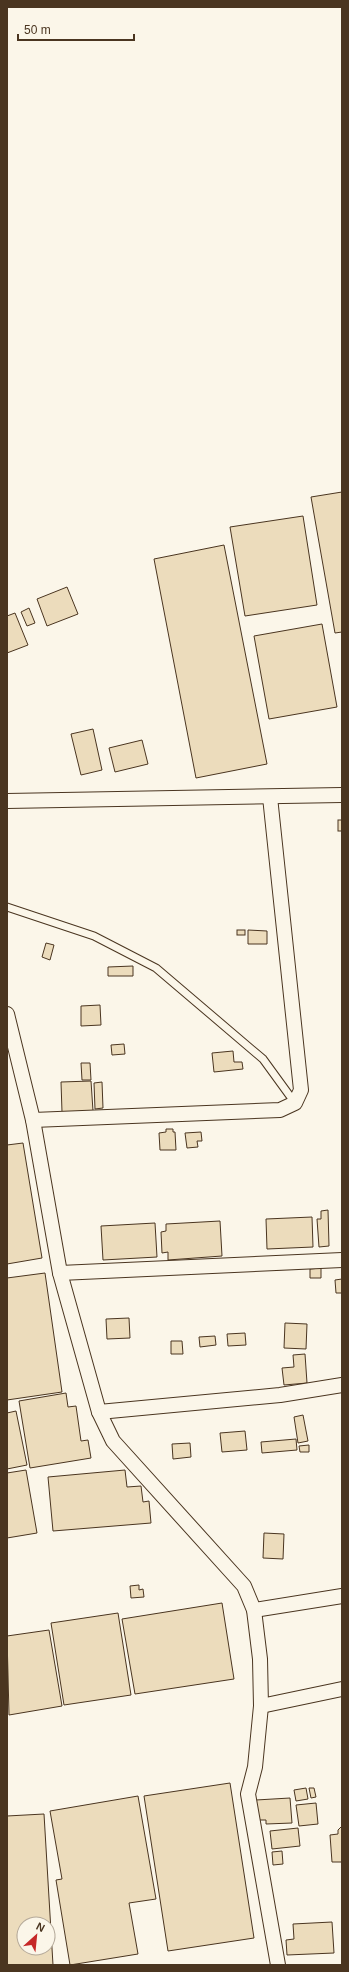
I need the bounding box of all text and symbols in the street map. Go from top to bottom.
scale bar [18,16,134,42]
text: 50 m [24,23,51,37]
north arrow [16,1916,56,1956]
text: N [34,1920,47,1934]

